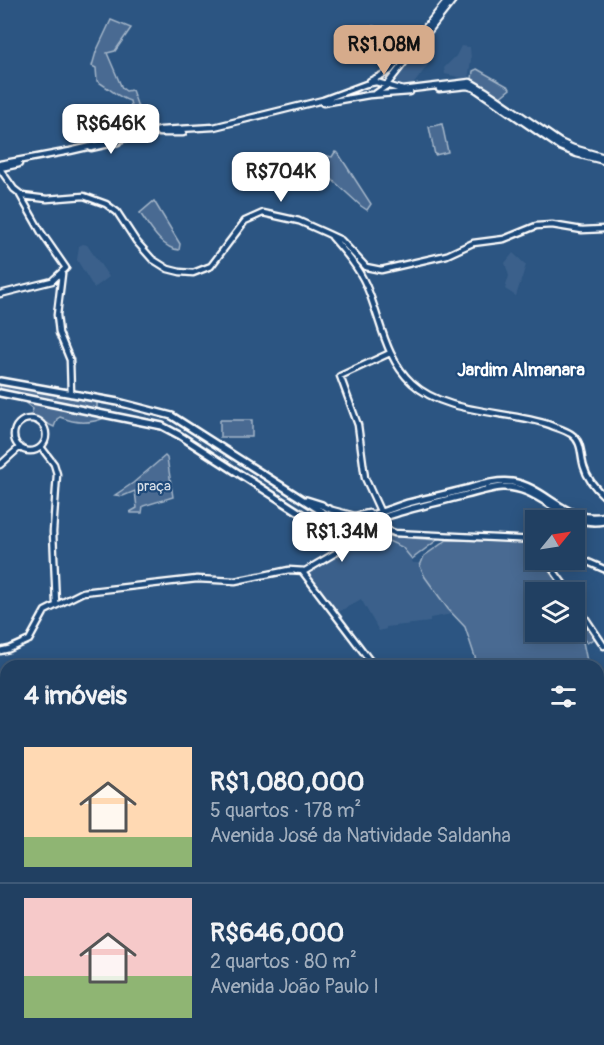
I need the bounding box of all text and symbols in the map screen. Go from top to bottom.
pin: R$1.08M [329,25,439,76]
text: R$1.08M [348,32,420,57]
pin: R$646K [62,104,160,155]
text: R$646K [76,111,146,136]
pin: R$704K [232,152,330,203]
text: R$704K [246,159,316,184]
district label: Jardim Almanara [457,359,585,382]
park label: praça [137,477,171,496]
north arrow [525,510,585,570]
map controls [525,510,585,642]
pin: R$1.34M [287,512,397,563]
text: R$1.34M [306,519,378,544]
button: layers [525,582,585,642]
text: 4 imóveis [24,680,127,712]
icon: filters [547,680,580,713]
text: R$1,080,000 [210,766,364,798]
icon: home [72,771,144,843]
text: 5 quartos · 178 m² [210,798,361,823]
text: Avenida José da Natividade Saldanha [210,823,511,848]
text: R$646,000 [210,917,344,949]
icon: home [72,922,144,994]
text: 2 quartos · 80 m² [210,949,357,974]
text: Avenida João Paulo I [210,974,379,999]

